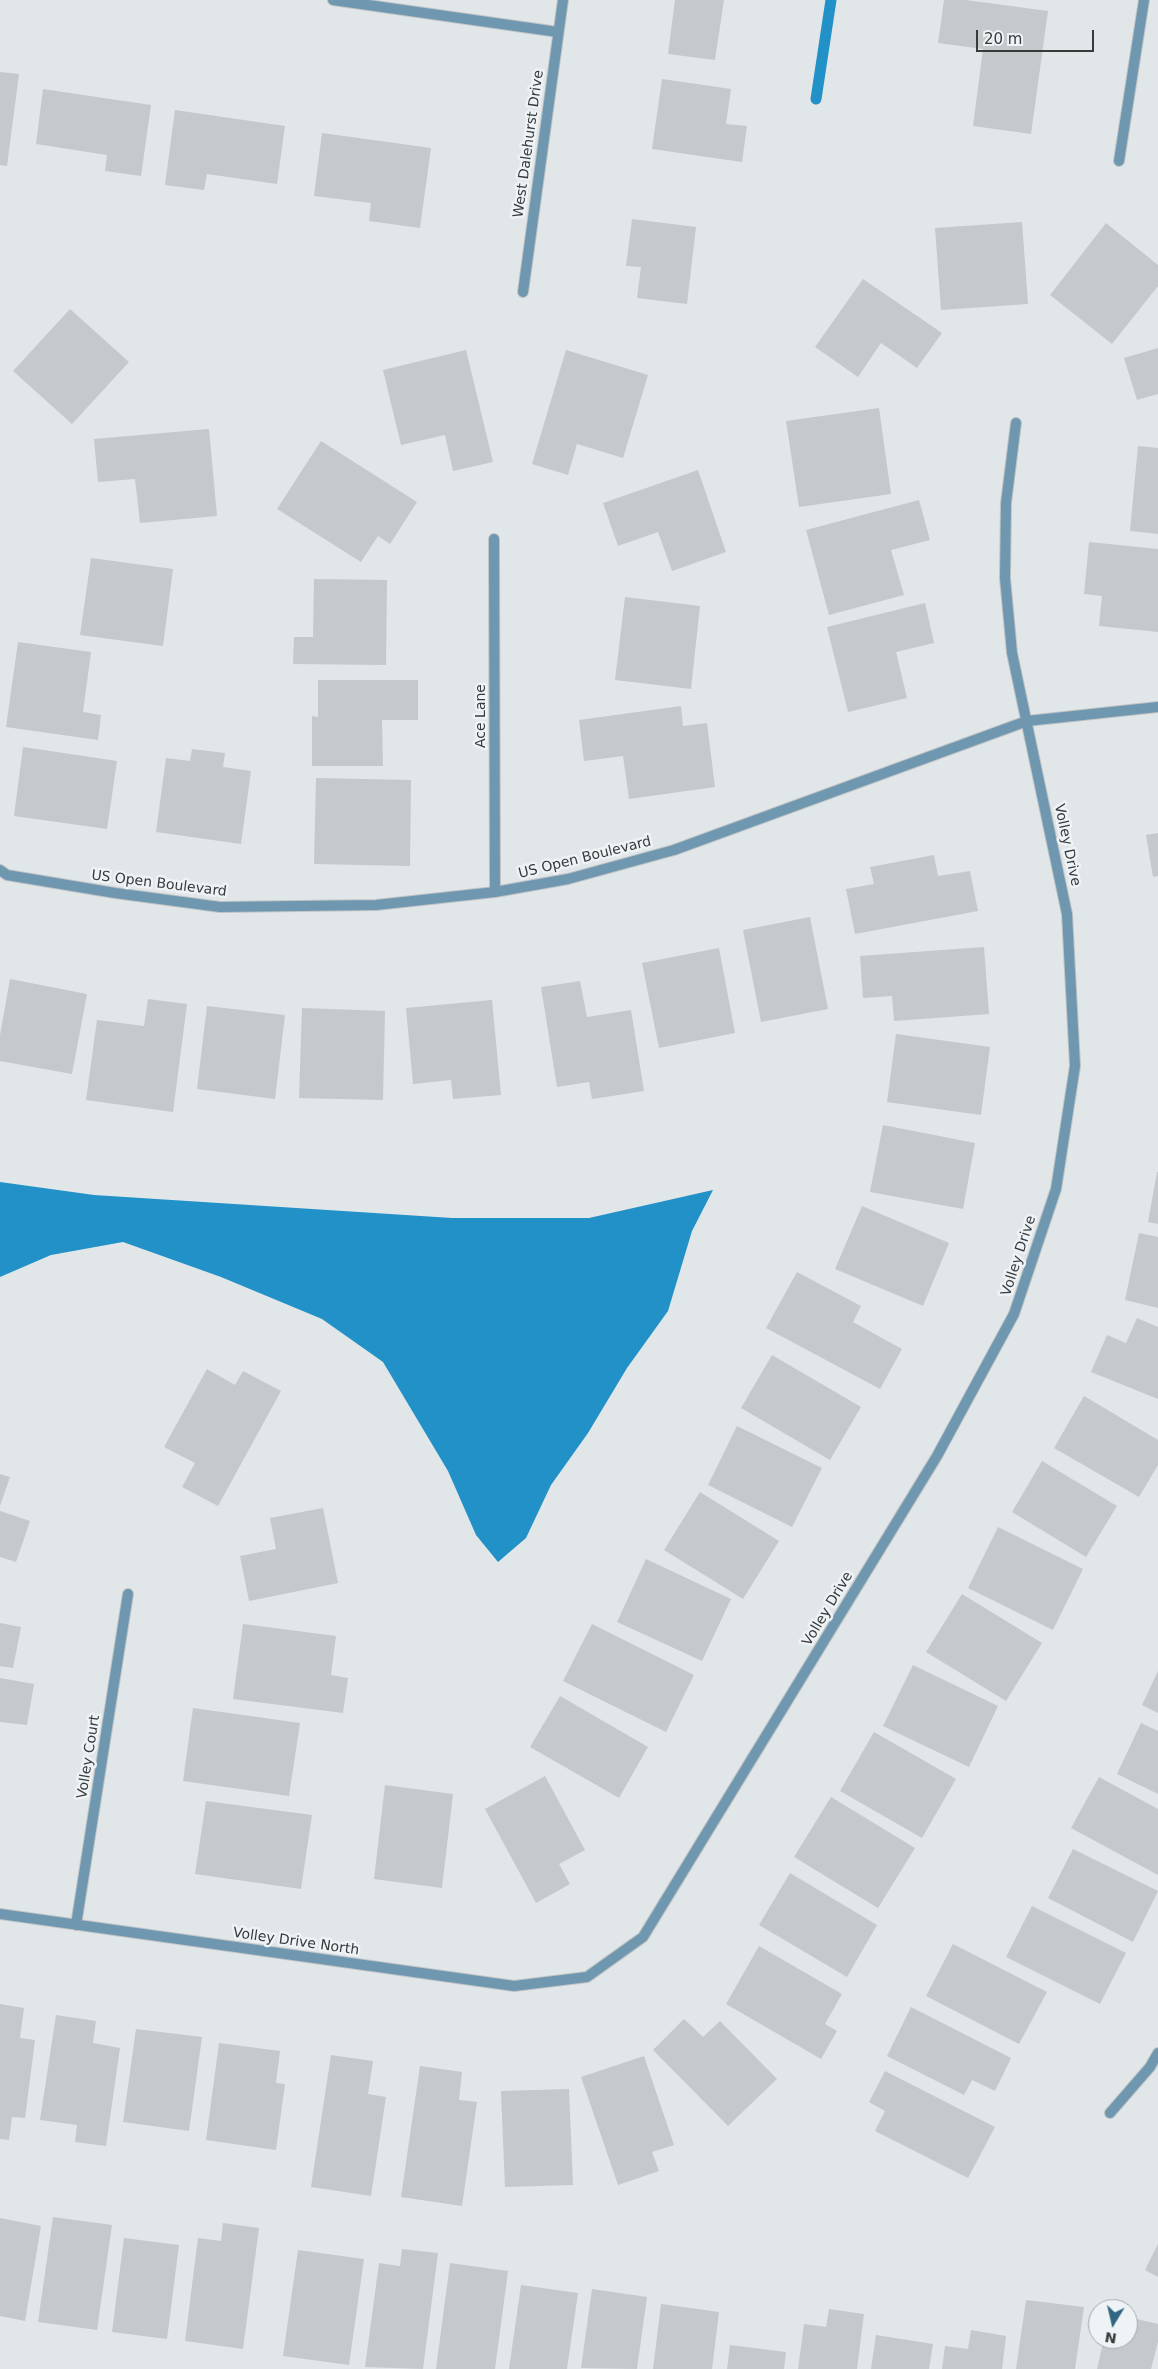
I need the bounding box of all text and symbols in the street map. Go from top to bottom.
scale bar [978,20,1096,52]
text: 20 m [984,30,1022,48]
street label: West Dalehurst Drive [510,69,548,219]
street label: Ace Lane [473,684,489,748]
street label: Volley Drive [1050,802,1084,888]
street label: US Open Boulevard [517,833,653,883]
street label: US Open Boulevard [90,867,228,901]
street label: Volley Drive [998,1214,1040,1298]
street label: Volley Drive [799,1569,857,1649]
street label: Volley Court [74,1714,104,1800]
street label: Volley Drive North [232,1925,360,1959]
north arrow [1088,2299,1138,2349]
text: N [1104,2329,1118,2347]

